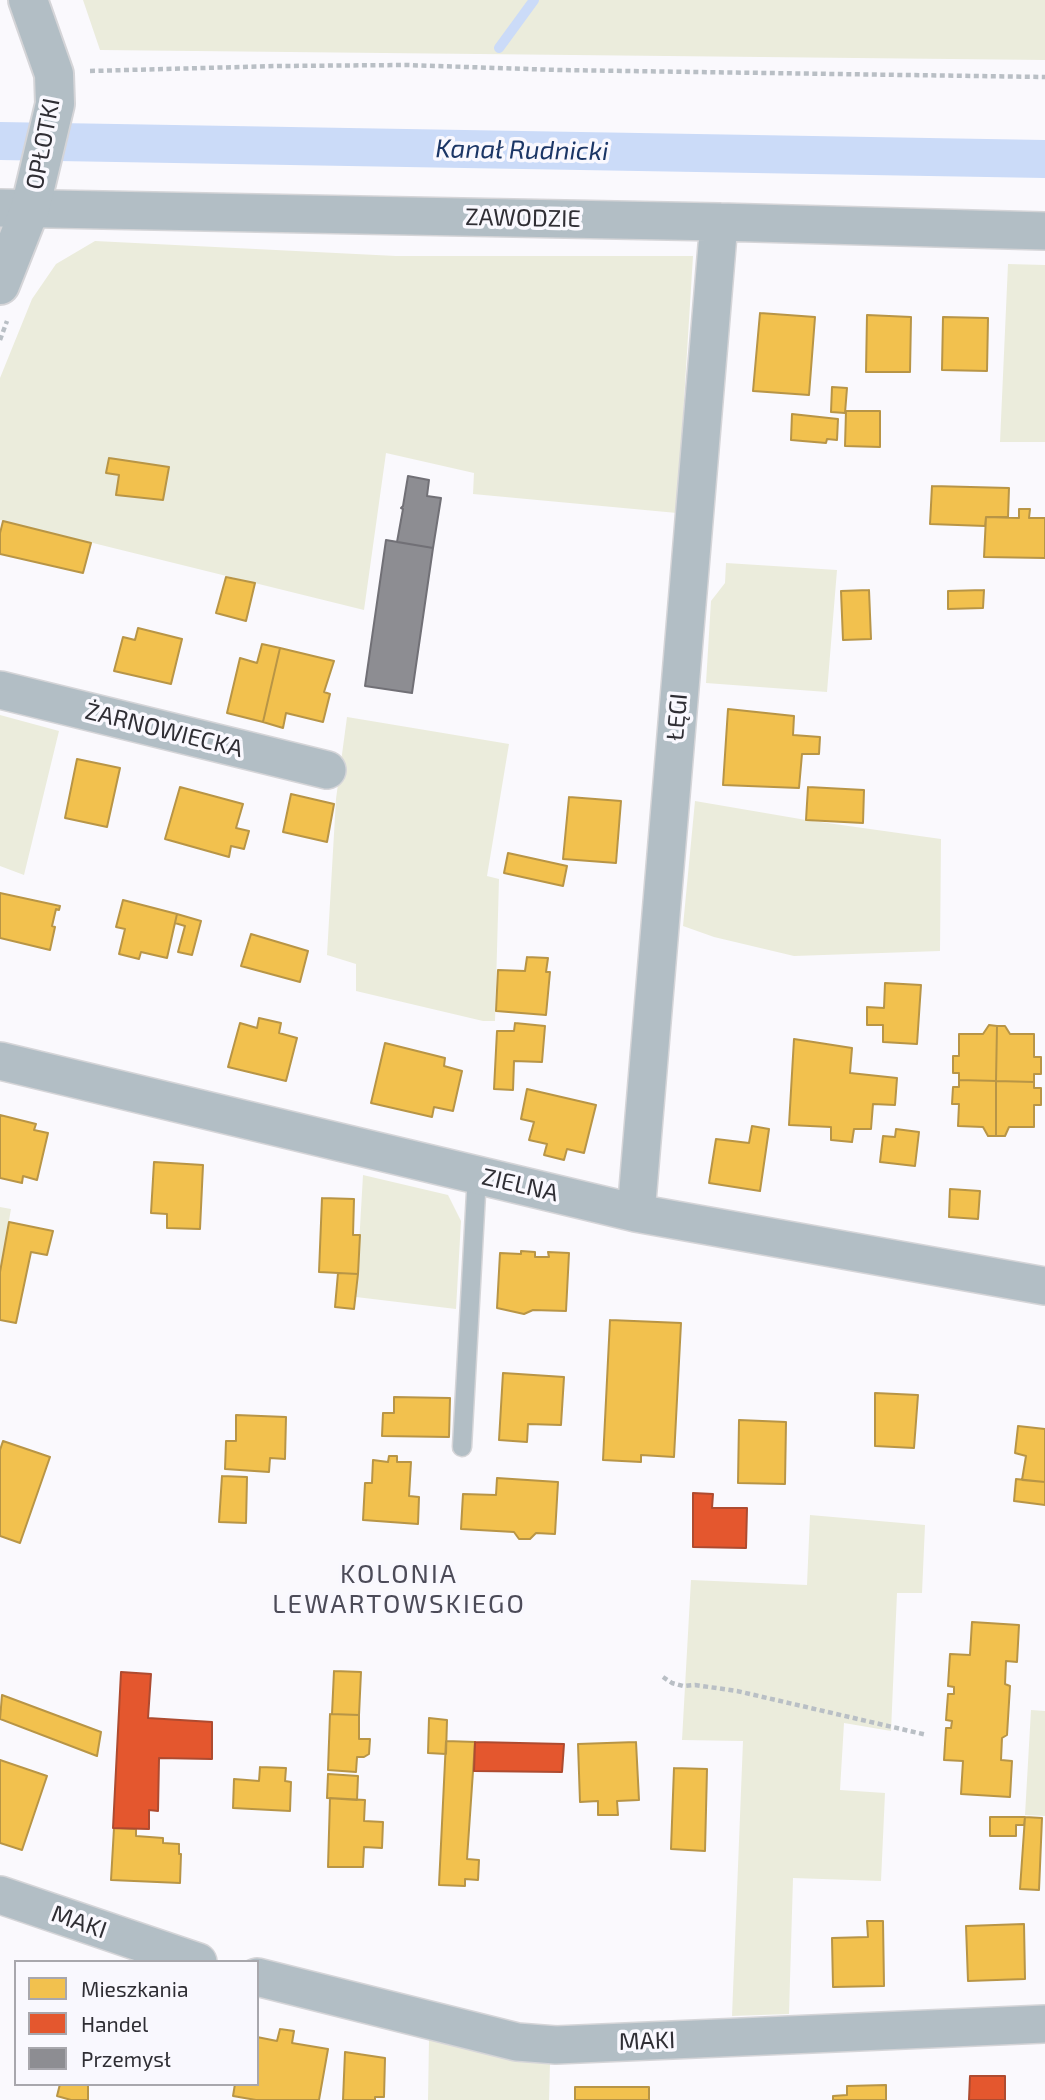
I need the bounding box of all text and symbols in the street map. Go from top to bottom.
street label: OPŁOTKI [20,96,66,192]
water label: Kanał Rudnicki [435,133,609,167]
street label: ZAWODZIE [465,203,581,233]
street label: ŁĘGI [661,692,693,742]
street label: ŻARNOWIECKA [82,697,246,763]
street label: ZIELNA [479,1162,561,1208]
district label: KOLONIA LEWARTOWSKIEGO [274,1558,524,1620]
street label: MAKI [48,1899,110,1945]
legend [14,1960,259,2086]
text: Mieszkania [81,1976,188,2001]
text: Handel [81,2011,148,2036]
street label: MAKI [618,2026,676,2056]
text: Przemysł [81,2046,171,2071]

